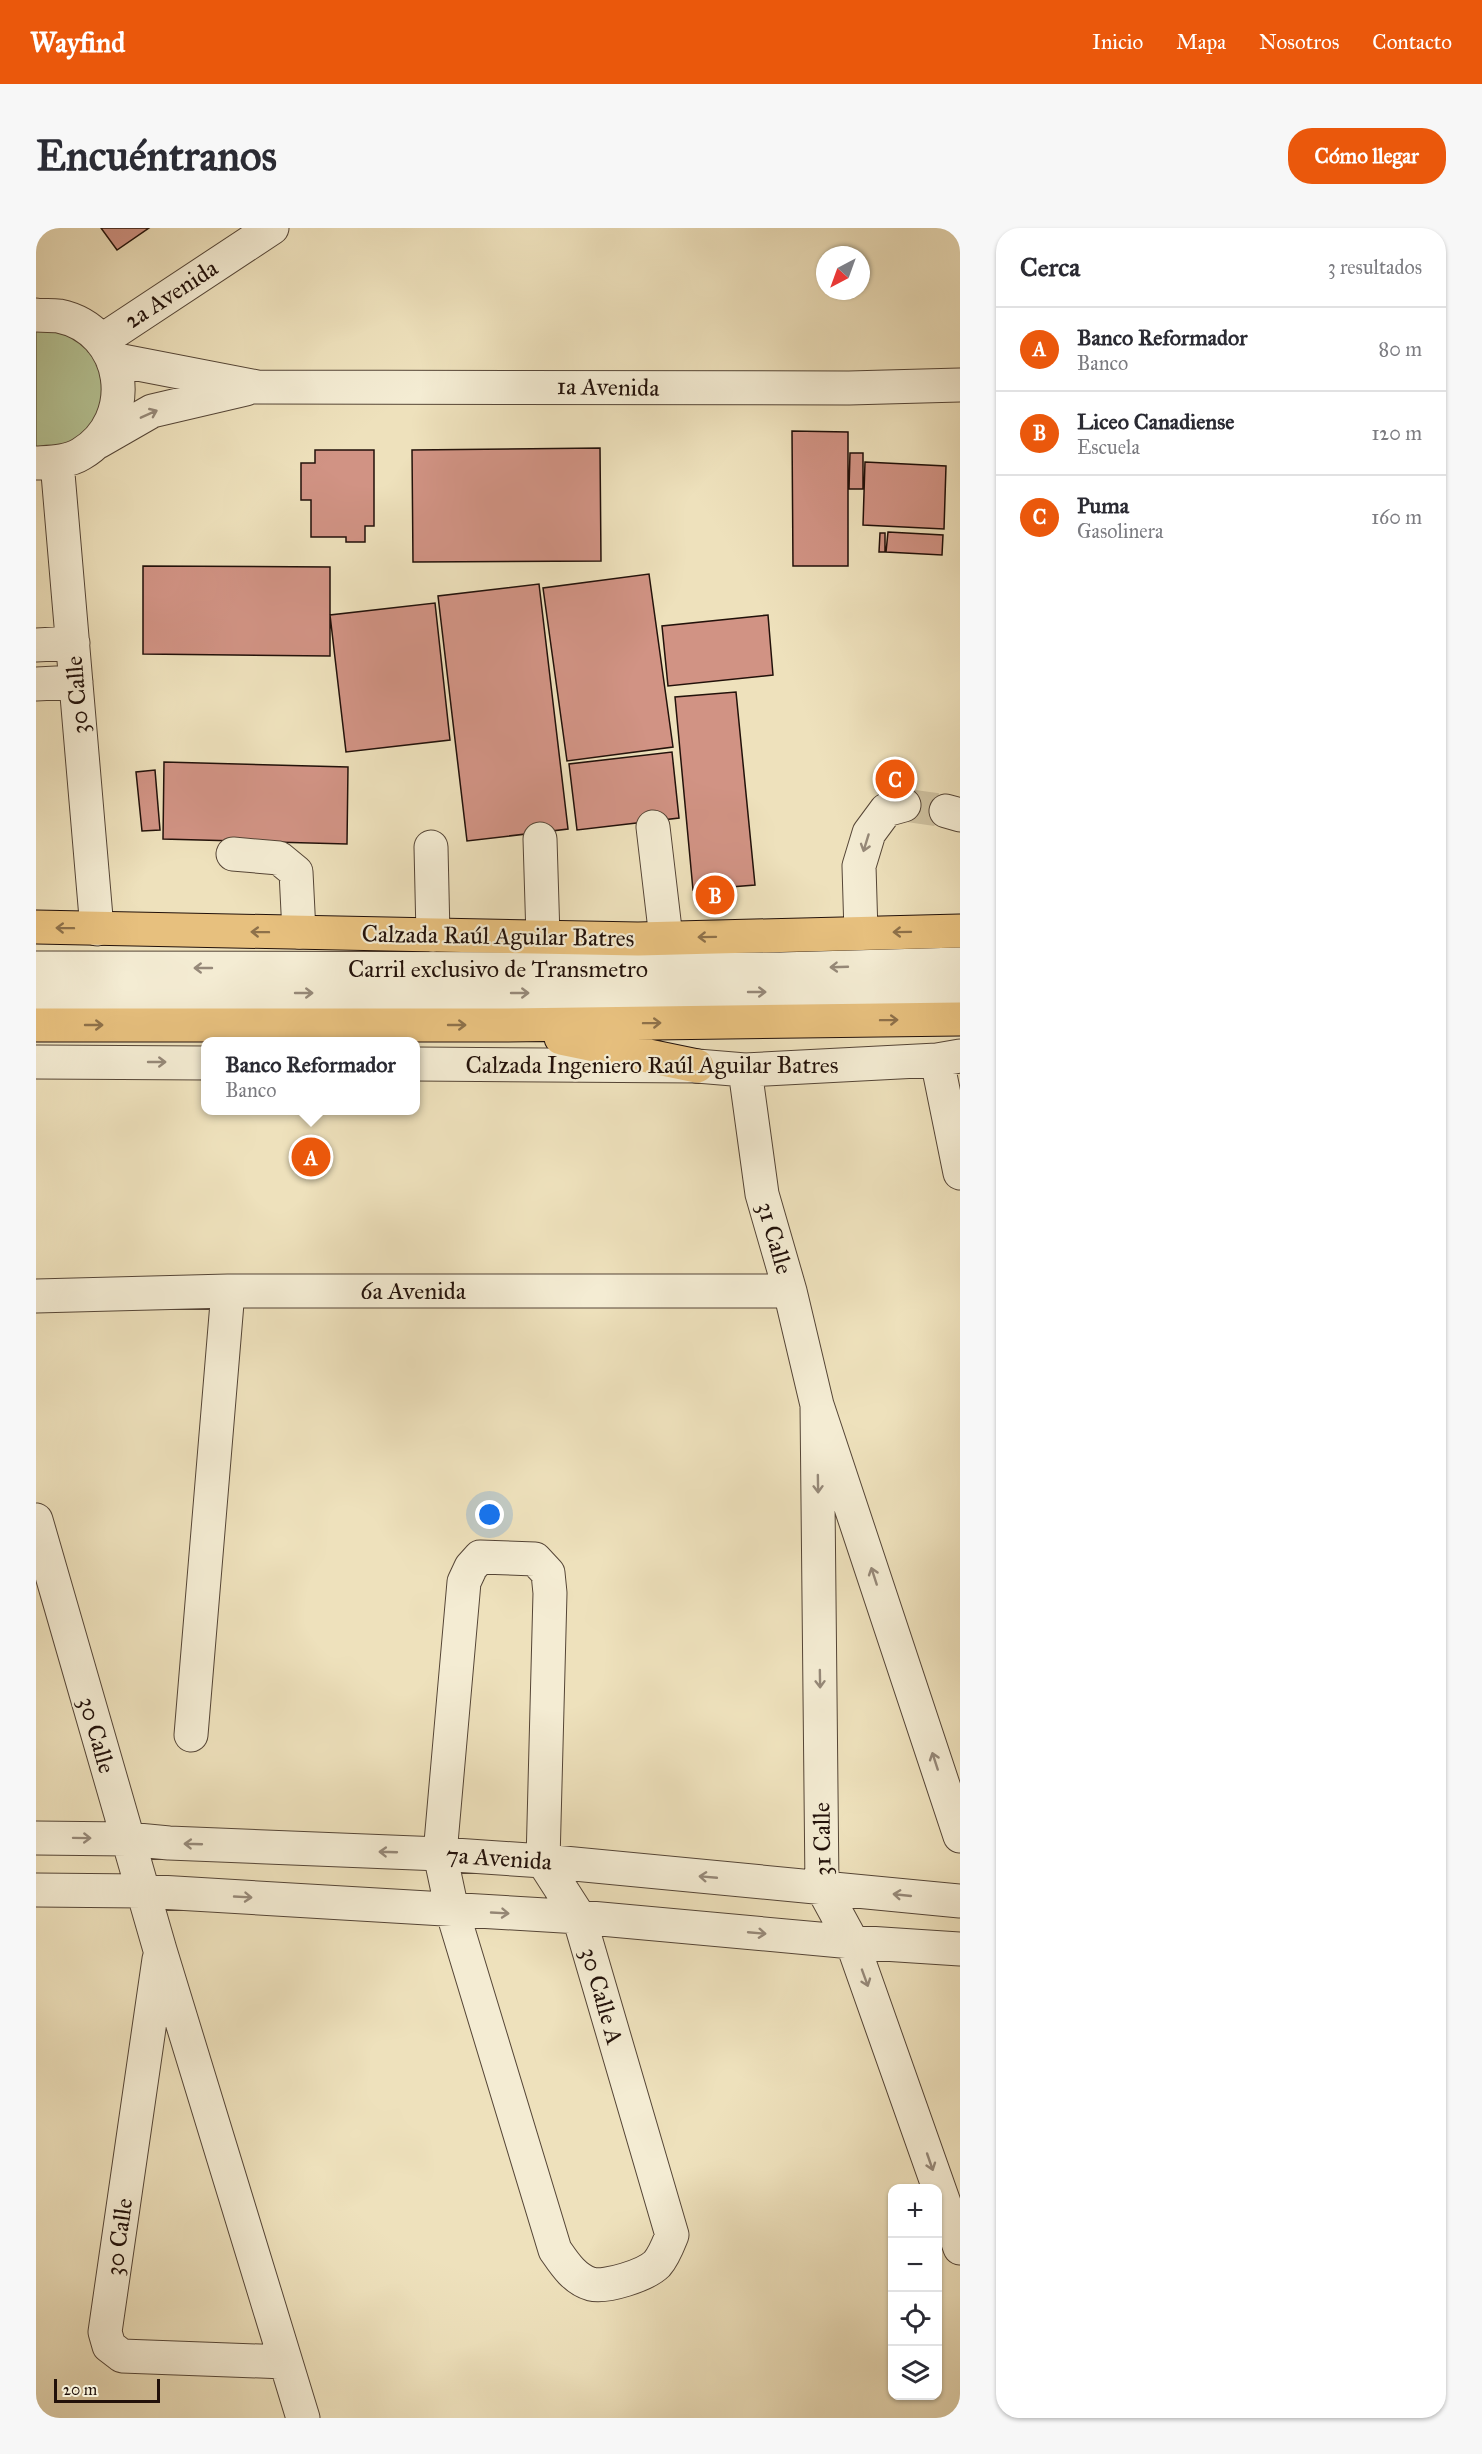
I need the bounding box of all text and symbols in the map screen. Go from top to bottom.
text: Wayfind [30,25,125,60]
text: Inicio [1092,29,1143,55]
text: Mapa [1176,29,1226,55]
text: Nosotros [1259,29,1339,55]
text: Contacto [1372,29,1452,55]
button: Cómo llegar [1288,128,1446,184]
text: Encuéntranos [36,130,277,182]
north arrow [816,246,870,300]
text: Cerca [1020,251,1080,283]
street label: 2a Avenida [119,252,224,335]
text: 3 resultados [1328,255,1422,279]
text: Banco Reformador [1077,324,1247,351]
text: A [1033,337,1046,361]
text: 80 m [1379,337,1422,361]
text: Banco [1077,351,1128,375]
street label: 1a Avenida [556,371,661,403]
one-way arrow [140,408,158,419]
text: Liceo Canadiense [1077,408,1234,435]
text: B [1033,421,1046,445]
text: 120 m [1371,421,1422,445]
text: Escuela [1077,435,1140,459]
text: Puma [1077,492,1129,519]
text: C [1033,505,1046,529]
text: 160 m [1371,505,1422,529]
text: Gasolinera [1077,519,1164,543]
street label: 30 Calle [59,655,95,735]
pin: C [876,756,914,802]
one-way arrow [860,834,871,853]
pin: B [696,872,734,918]
street label: Calzada Raúl Aguilar Batres [361,919,635,953]
one-way arrow [55,922,75,934]
one-way arrow [250,926,270,937]
one-way arrow [892,927,912,938]
one-way arrow [697,931,717,943]
street label: Carril exclusivo de Transmetro [348,954,648,984]
one-way arrow [193,962,213,974]
one-way arrow [829,962,849,973]
one-way arrow [747,986,767,998]
one-way arrow [294,987,314,999]
one-way arrow [510,987,530,999]
one-way arrow [879,1014,899,1026]
one-way arrow [642,1017,662,1029]
one-way arrow [84,1019,104,1031]
one-way arrow [447,1019,467,1031]
popup [201,1037,420,1115]
street label: Calzada Ingeniero Raúl Aguilar Batres [465,1050,839,1080]
text: Banco Reformador [225,1051,396,1078]
one-way arrow [147,1056,167,1068]
text: Banco [225,1078,276,1102]
pin: A [292,1134,330,1180]
street label: 31 Calle [750,1198,800,1278]
street label: 6a Avenida [360,1276,467,1306]
one-way arrow [812,1474,824,1494]
your location [475,1500,504,1529]
one-way arrow [867,1567,878,1586]
one-way arrow [814,1669,826,1689]
street label: 30 Calle [72,1693,122,1777]
one-way arrow [929,1752,940,1771]
street label: 31 Calle [806,1802,838,1876]
one-way arrow [71,1833,91,1844]
one-way arrow [183,1838,203,1850]
street label: 7a Avenida [445,1839,554,1877]
one-way arrow [378,1846,398,1857]
one-way arrow [698,1871,718,1882]
one-way arrow [892,1889,912,1900]
one-way arrow [232,1892,252,1903]
one-way arrow [490,1907,510,1918]
one-way arrow [747,1928,767,1939]
street label: 30 Calle A [574,1944,630,2048]
one-way arrow [861,1968,872,1986]
one-way arrow [926,2152,937,2170]
map controls [888,2184,942,2400]
button: + [888,2184,942,2238]
street label: 30 Calle [99,2196,139,2278]
button: − [888,2238,942,2292]
button: locate [888,2292,942,2346]
button: layers [888,2346,942,2400]
scale bar [54,2376,160,2404]
text: 20 m [63,2380,97,2399]

